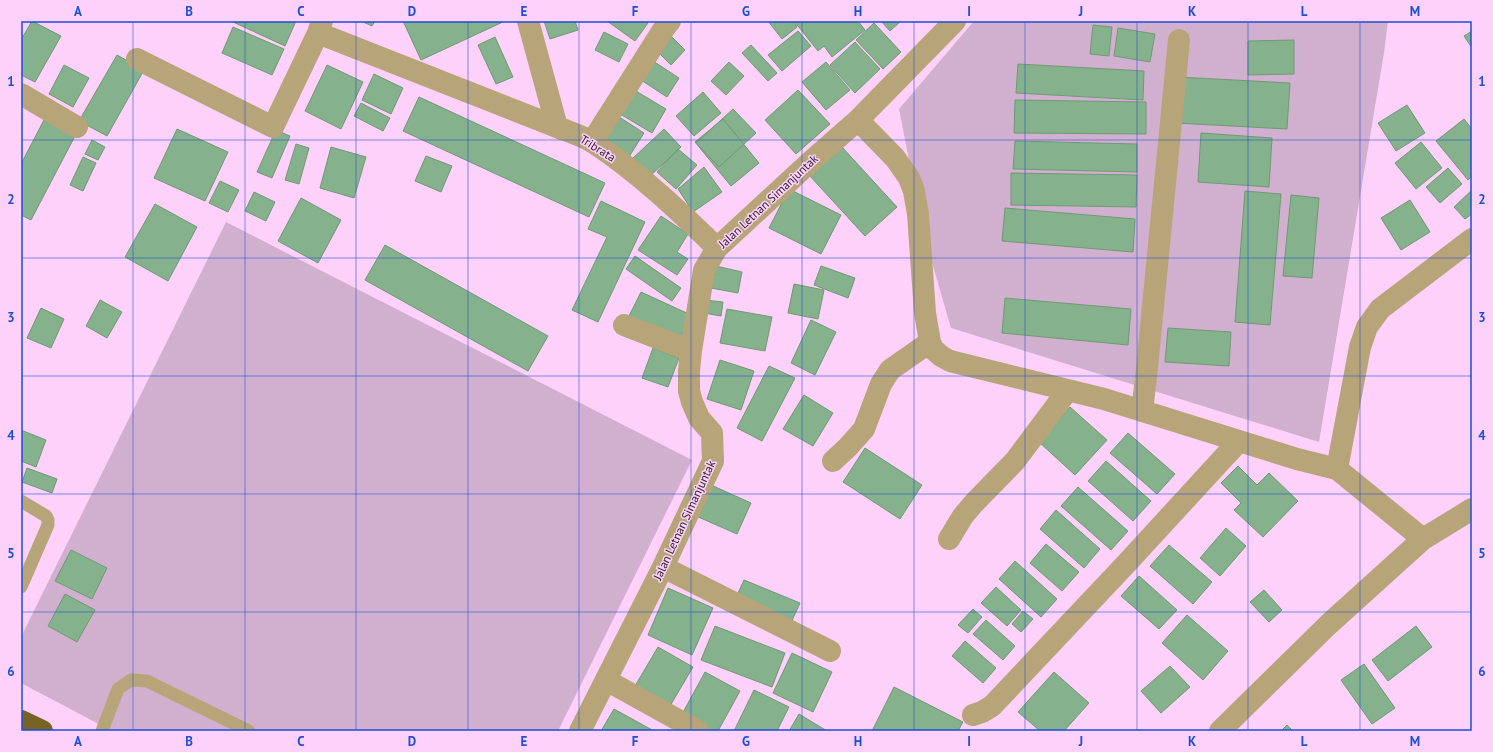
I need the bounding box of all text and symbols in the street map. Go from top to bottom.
text: A [74,3,82,20]
text: B [185,3,193,20]
text: C [297,3,305,20]
text: D [408,3,416,20]
text: E [521,3,528,20]
text: F [632,3,639,20]
text: G [742,3,750,20]
text: H [854,3,862,20]
text: I [967,3,971,20]
text: J [1078,3,1083,20]
text: K [1188,3,1196,20]
text: L [1301,3,1308,20]
text: M [1410,3,1420,20]
text: 1 [7,73,15,90]
text: 1 [1478,73,1486,90]
street label: Tribrata [577,131,619,165]
street label: Jalan Letnan Simanjuntak [714,151,821,252]
text: 2 [7,191,15,208]
text: 2 [1478,191,1486,208]
text: 3 [7,309,15,326]
text: 3 [1478,309,1486,326]
text: 4 [7,427,15,444]
text: 4 [1478,427,1486,444]
street label: Jalan Letnan Simanjuntak [649,457,718,583]
text: 5 [7,545,15,562]
text: 5 [1478,545,1486,562]
text: 6 [7,663,15,680]
text: 6 [1478,663,1486,680]
text: A [74,733,82,750]
text: B [185,733,193,750]
text: C [297,733,305,750]
text: D [408,733,416,750]
text: E [521,733,528,750]
text: F [632,733,639,750]
text: G [742,733,750,750]
text: H [854,733,862,750]
text: I [967,733,971,750]
text: J [1078,733,1083,750]
text: K [1188,733,1196,750]
text: L [1301,733,1308,750]
text: M [1410,733,1420,750]

